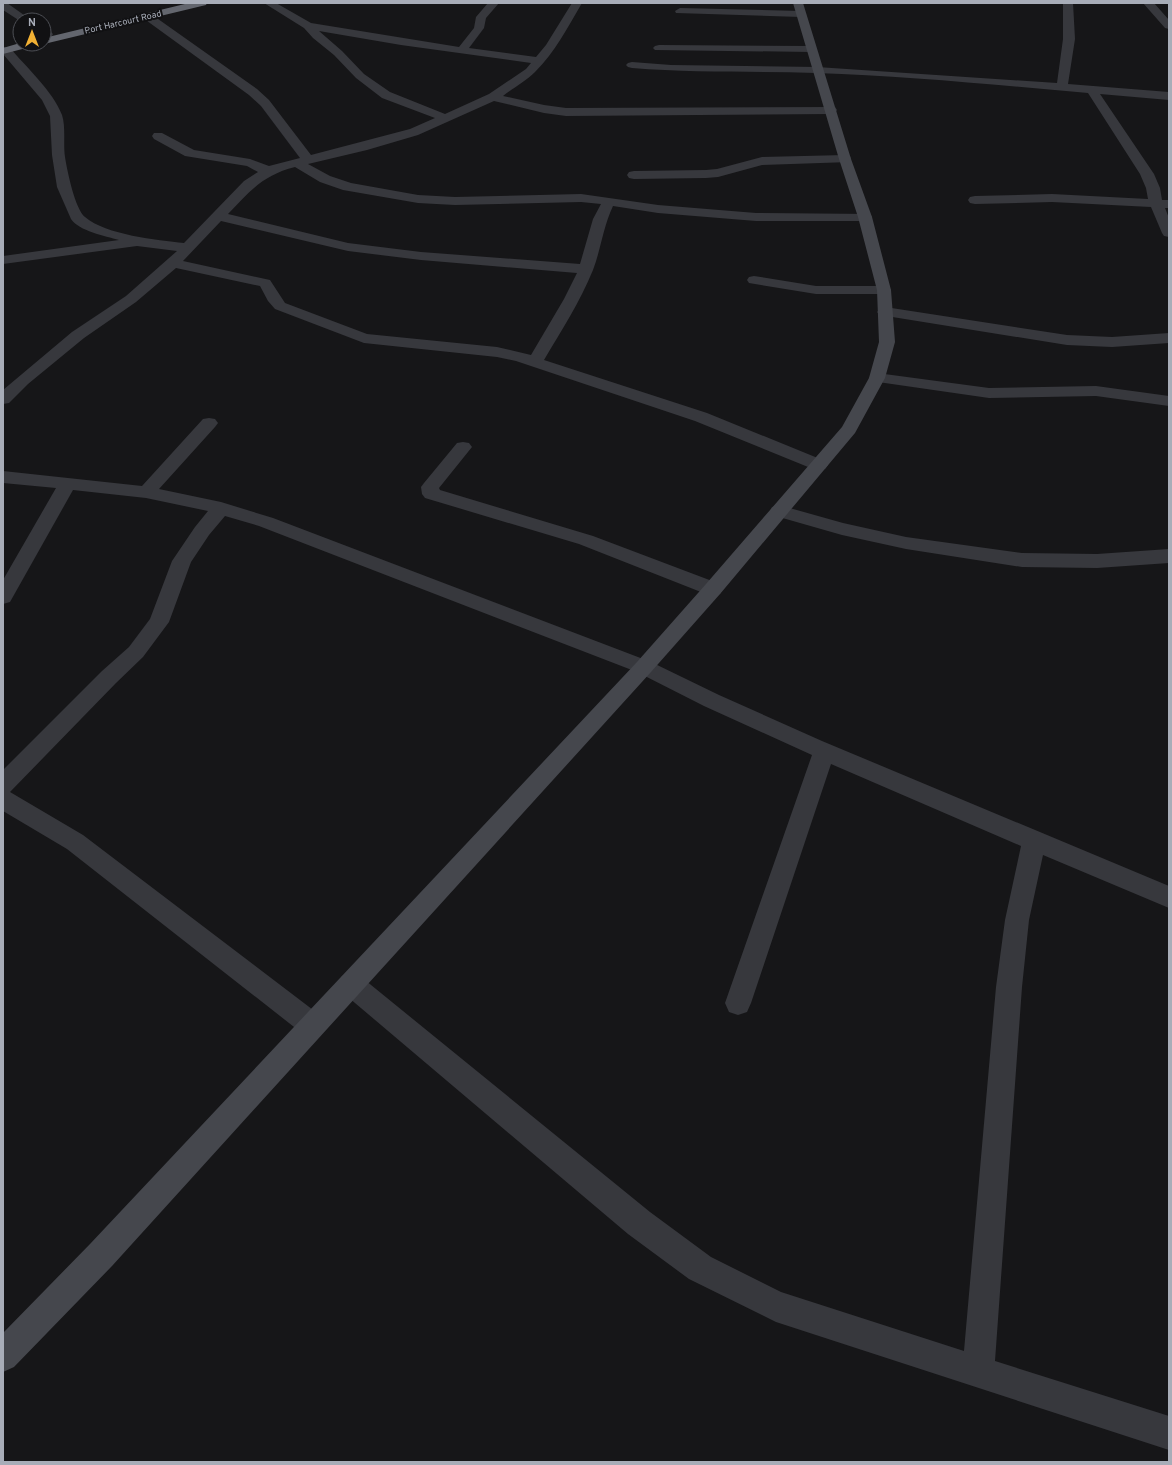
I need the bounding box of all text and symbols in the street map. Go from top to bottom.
street label: Port Harcourt Road [84,8,163,37]
north arrow [12,12,52,52]
text: N [28,16,36,30]

